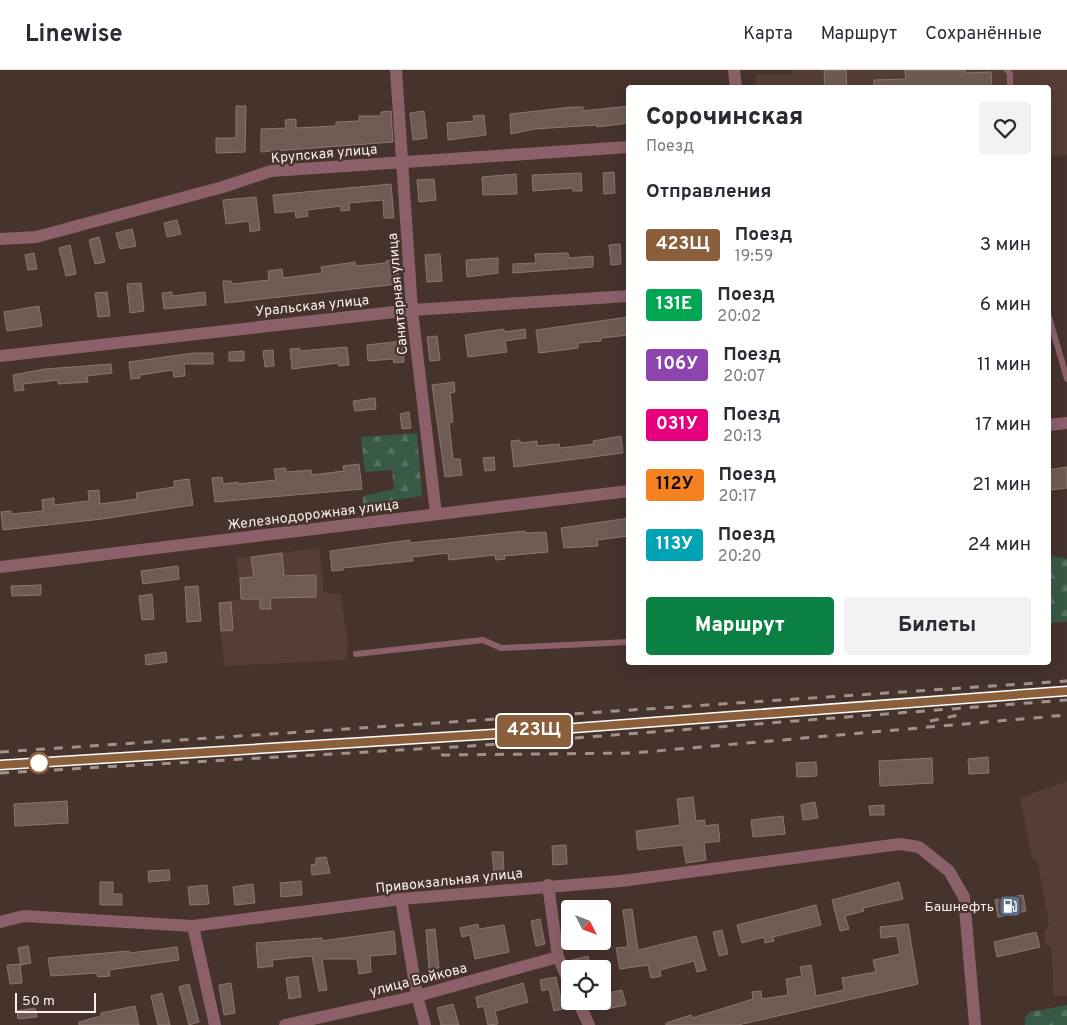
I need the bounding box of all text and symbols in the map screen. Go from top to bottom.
text: Linewise [25,20,123,50]
text: Карта [743,23,793,46]
text: Маршрут [821,23,897,46]
text: Сохранённые [925,23,1042,46]
button: heart [979,102,1031,154]
text: Сорочинская [646,103,803,133]
text: Поезд [646,137,694,157]
street label: Крупская улица [270,141,378,168]
text: Отправления [646,180,772,204]
text: Поезд [735,223,792,247]
street label: Санитарная улица [385,232,412,355]
text: 423Щ [656,233,710,256]
text: 3 мин [980,233,1031,257]
text: 19:59 [735,247,773,267]
text: Поезд [717,283,775,307]
street label: Уральская улица [255,292,370,321]
text: 131Е [656,293,692,316]
text: 6 мин [980,293,1031,317]
text: 20:02 [717,307,761,327]
text: Поезд [723,343,781,367]
text: 106У [656,353,698,376]
text: 11 мин [977,353,1031,377]
text: 20:07 [723,367,765,387]
text: Поезд [723,403,781,427]
text: 031У [656,413,698,436]
text: 17 мин [975,413,1031,437]
text: 20:13 [723,427,762,447]
text: Поезд [719,463,776,487]
text: 112У [656,473,694,496]
text: 21 мин [972,473,1031,497]
text: 20:17 [719,487,756,507]
street label: Железнодорожная улица [227,497,400,534]
text: Поезд [718,523,775,547]
text: 113У [656,533,693,556]
text: 24 мин [968,533,1031,557]
text: 20:20 [718,547,762,567]
button: Маршрут [646,597,834,655]
button: Билеты [844,597,1031,655]
line badge: 423Щ [499,715,569,747]
text: 423Щ [507,719,561,742]
unlabelled marker [28,752,50,774]
street label: Привокзальная улица [375,865,524,898]
fuel station icon: Башнефть [998,894,1022,918]
place label: Башнефть [924,899,994,916]
north arrow [561,900,611,950]
map controls [561,900,611,1010]
street label: улица Войкова [368,960,469,1001]
button: locate [561,960,611,1010]
scale bar [15,990,96,1013]
text: 50 m [22,993,55,1010]

